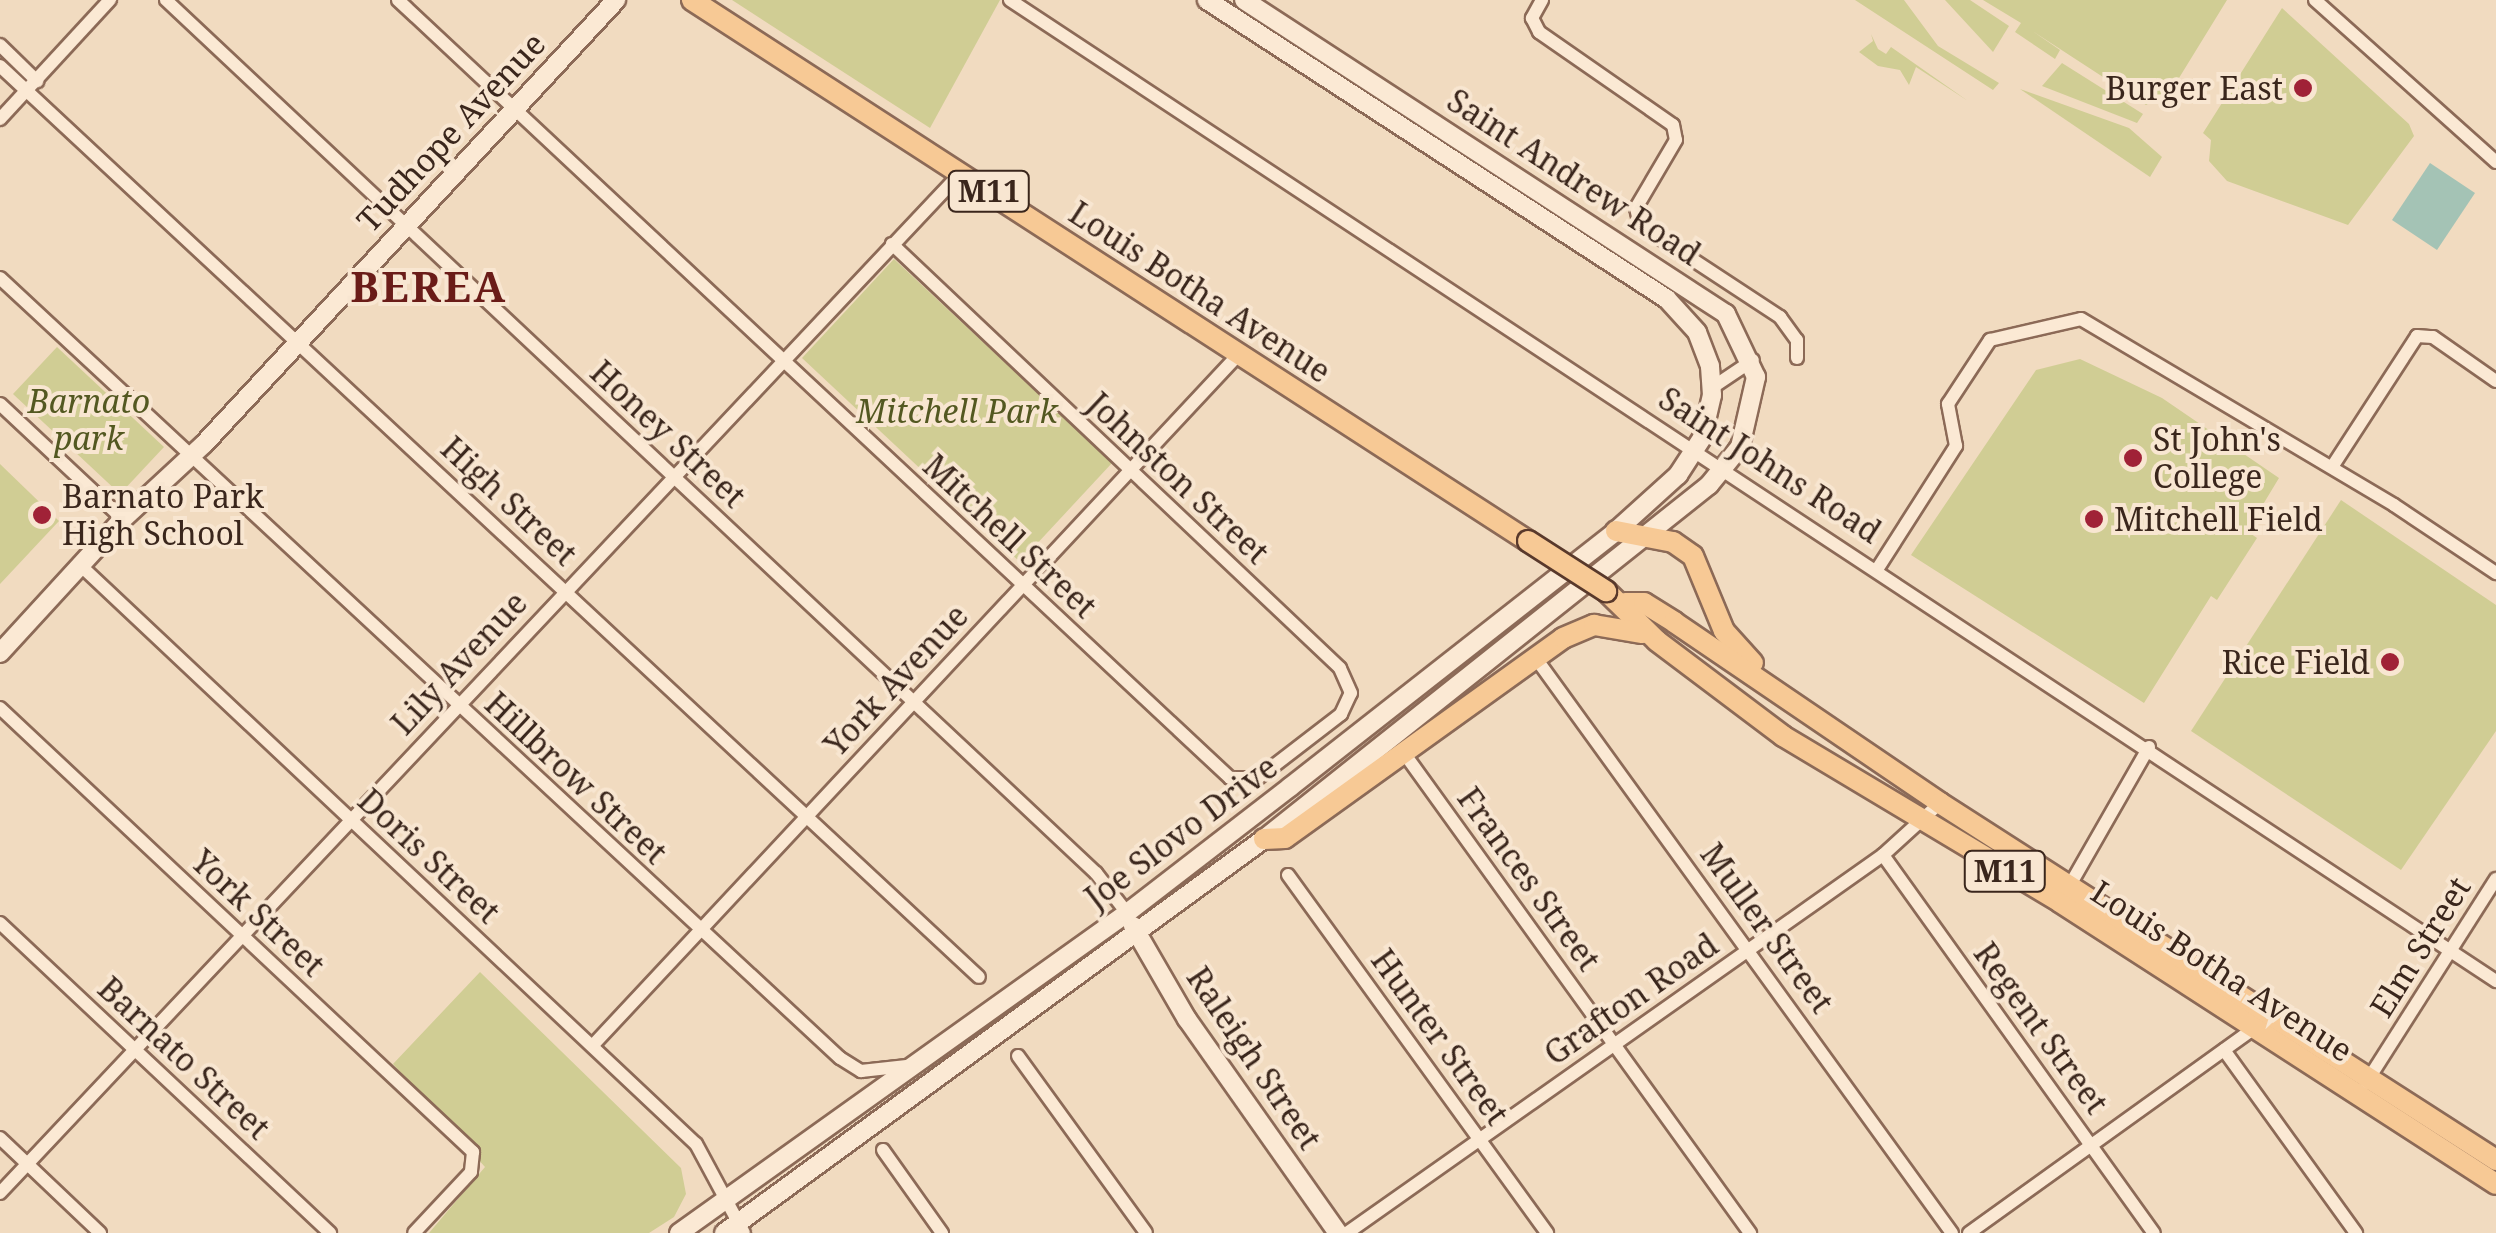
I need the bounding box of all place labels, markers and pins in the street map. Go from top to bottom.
place label: Burger East [2105,69,2283,107]
marker: Burger East [2292,77,2314,99]
place label: St John's College [2153,421,2281,496]
marker: St John's College [2122,447,2144,469]
place label: Barnato Park High School [62,478,264,553]
place label: Mitchell Field [2114,500,2323,538]
marker: Barnato Park High School [31,504,53,526]
marker: Mitchell Field [2083,508,2105,530]
place label: Rice Field [2222,643,2370,681]
marker: Rice Field [2379,651,2401,673]

